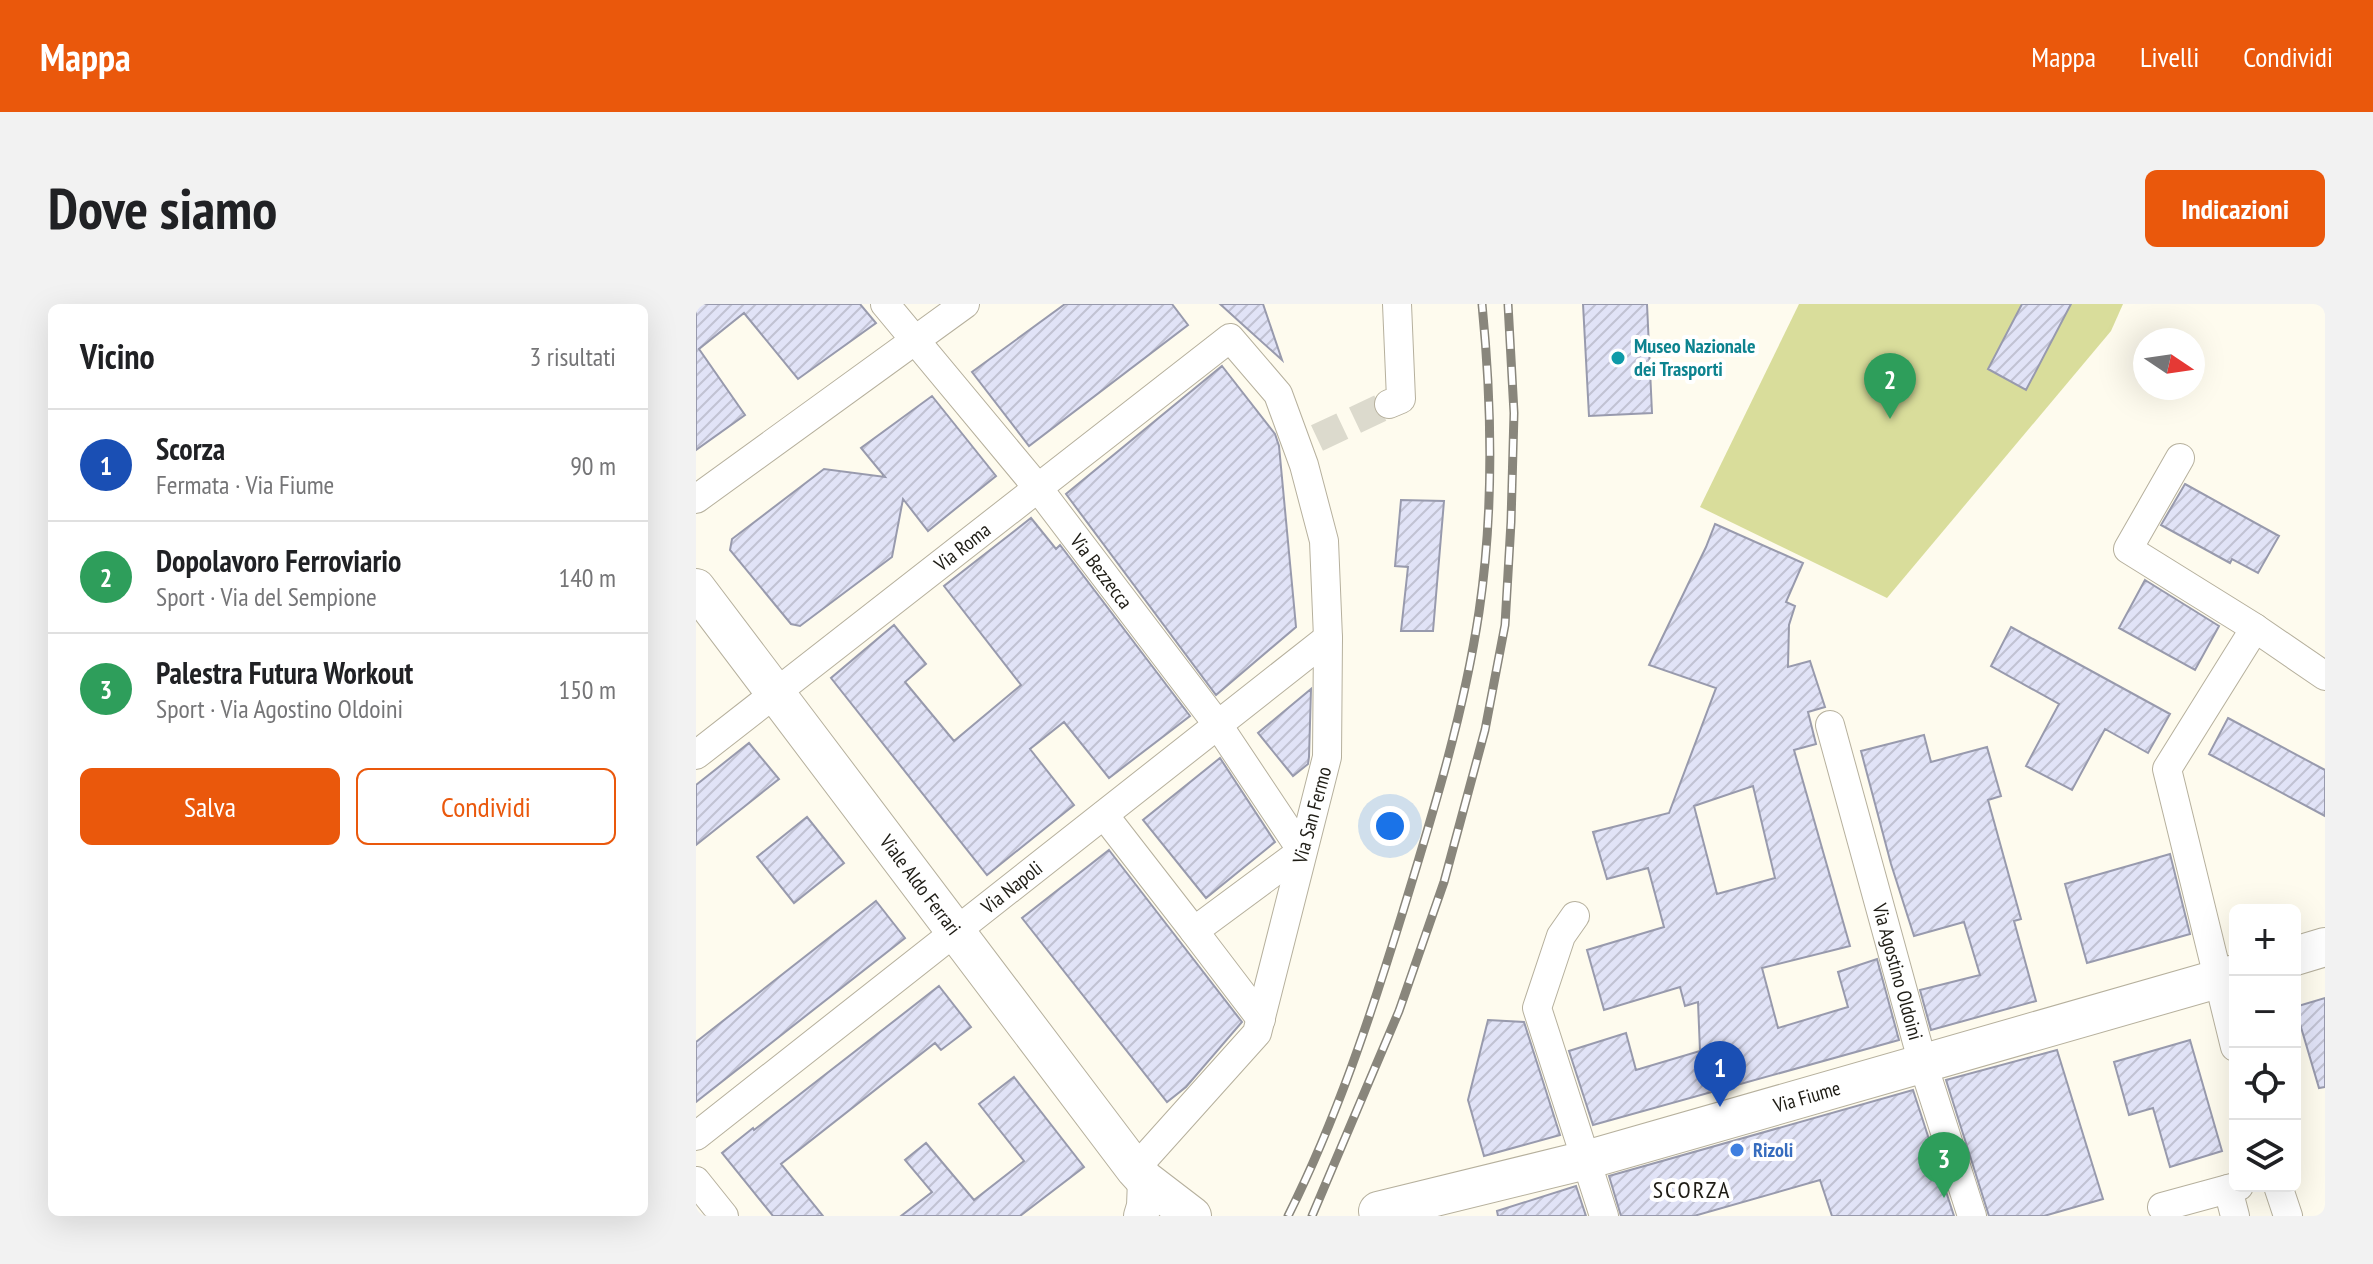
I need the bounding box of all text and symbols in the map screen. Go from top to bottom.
text: Mappa [40,32,131,81]
text: Mappa [2031,38,2096,75]
text: Livelli [2140,38,2199,75]
text: Condividi [2243,38,2333,75]
button: Indicazioni [2145,170,2325,247]
text: Dove siamo [48,172,277,244]
north arrow [2133,328,2205,400]
place label: Museo Nazionale dei Trasporti [1634,333,1756,382]
text: Vicino [80,334,155,378]
text: 3 risultati [530,340,616,373]
marker: Museo Nazionale dei Trasporti [1609,349,1627,367]
pin: 2 [1864,353,1916,419]
text: Scorza [156,429,225,468]
text: 1 [100,449,112,482]
text: 90 m [570,449,616,482]
text: Fermata · Via Fiume [156,468,334,501]
street label: Via Roma [928,517,996,578]
street label: Via Bezzecca [1064,528,1138,614]
text: Dopolavoro Ferroviario [156,541,401,580]
text: 2 [100,561,112,594]
text: 140 m [558,561,616,594]
text: Sport · Via del Sempione [156,580,377,613]
text: Palestra Futura Workout [156,653,413,692]
text: 3 [100,673,112,706]
text: 150 m [558,673,616,706]
text: Sport · Via Agostino Oldoini [156,692,403,725]
street label: Via San Fermo [1286,764,1337,867]
button: Salva [80,768,340,845]
button: Condividi [356,768,616,845]
your location [1370,806,1410,846]
street label: Viale Aldo Ferrari [873,829,967,940]
street label: Via Napoli [975,855,1048,920]
street label: Via Agostino Oldoini [1866,900,1929,1043]
map controls [2229,904,2301,1192]
button: + [2229,904,2301,976]
button: − [2229,976,2301,1048]
pin: 1 [1694,1041,1746,1107]
button: locate [2229,1048,2301,1120]
street label: Via Fiume [1769,1075,1843,1119]
button: layers [2229,1120,2301,1192]
pin: 3 [1918,1132,1970,1198]
place label: Rizoli [1753,1137,1793,1163]
marker: Rizoli [1728,1141,1746,1159]
district label: SCORZA [1653,1174,1731,1205]

